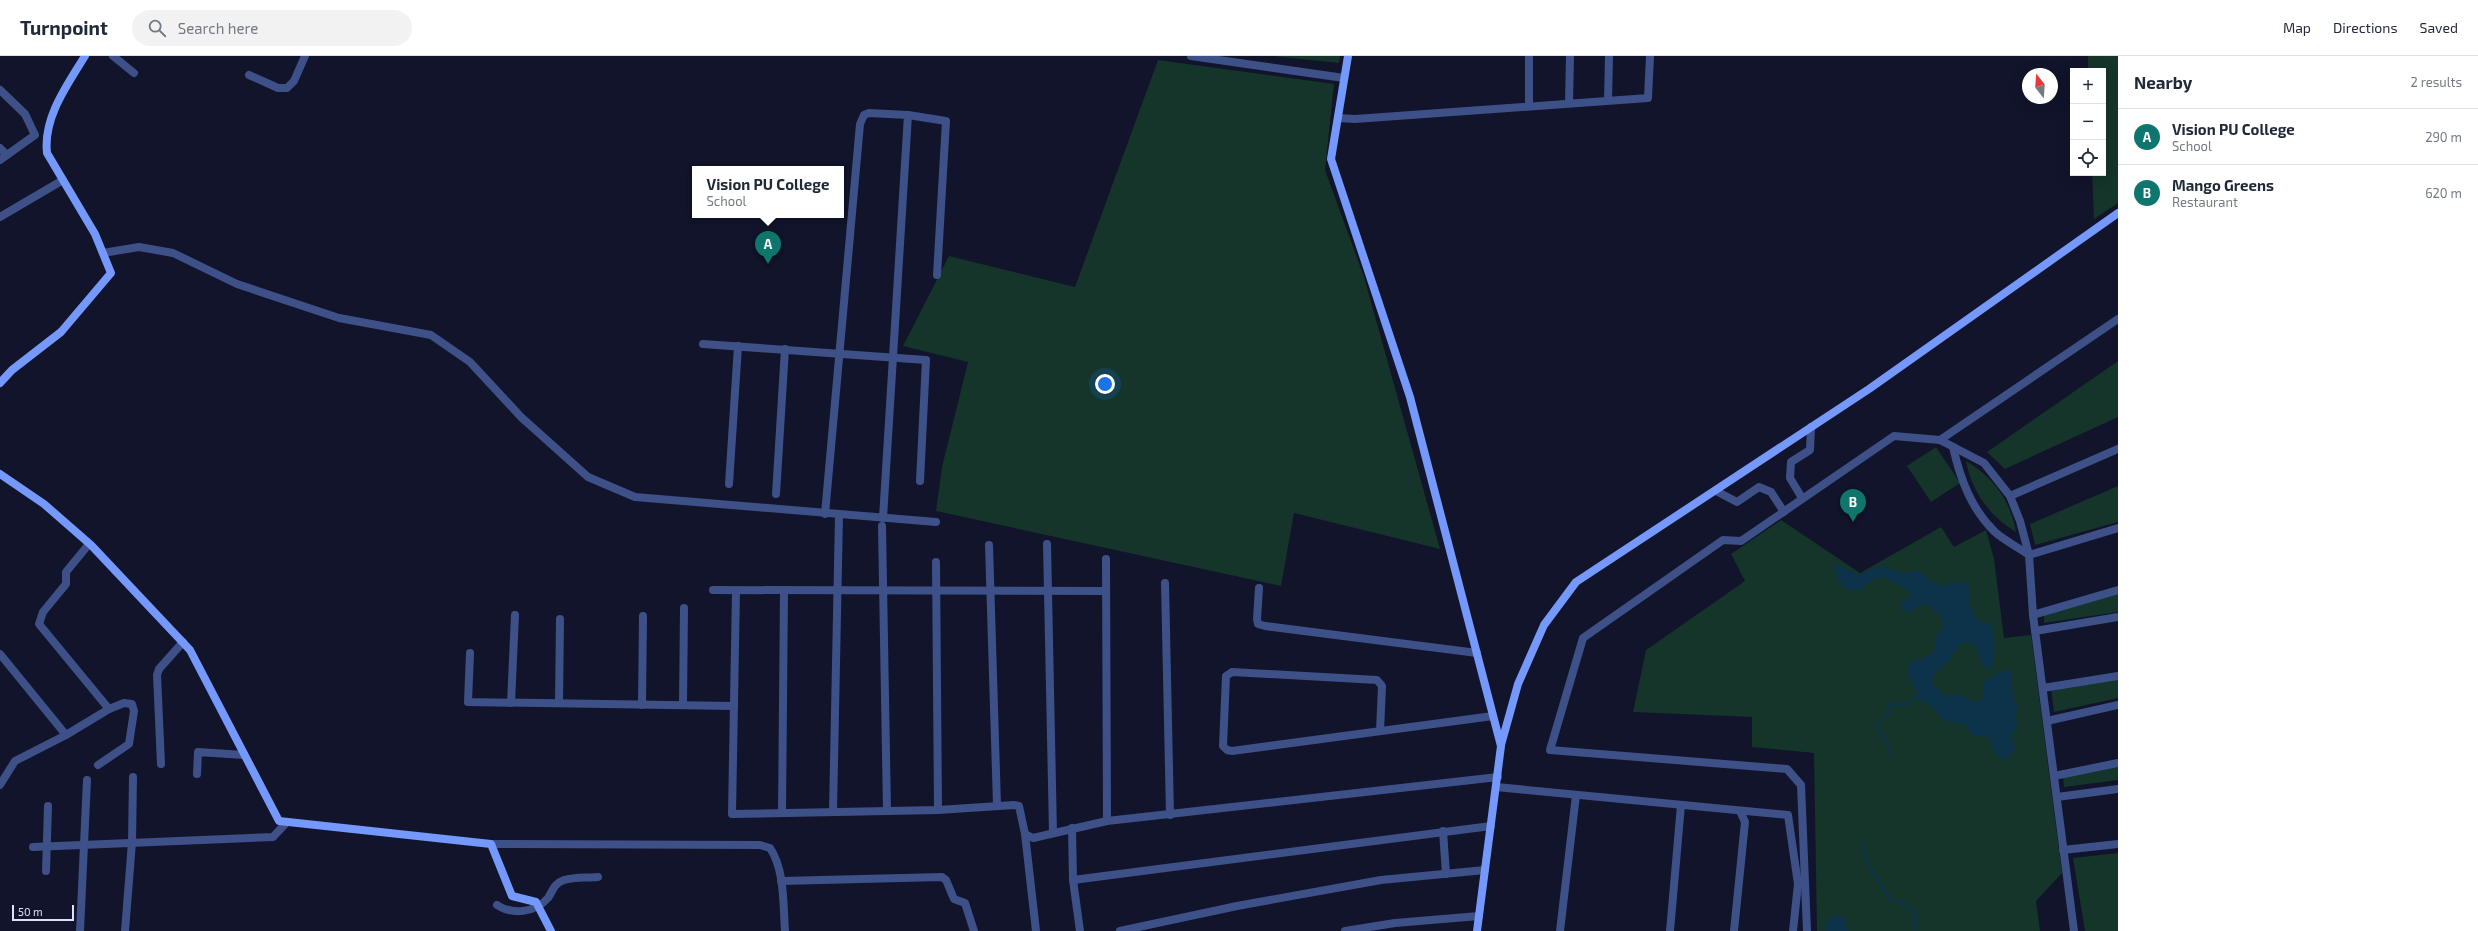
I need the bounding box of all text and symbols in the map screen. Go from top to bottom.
search box [132,10,412,46]
text: Turnpoint [20,16,108,39]
icon: search [146,17,168,39]
text: Search here [178,19,258,37]
text: Map [2283,19,2311,36]
text: Directions [2333,19,2398,36]
text: Saved [2420,19,2458,36]
north arrow [2022,68,2058,104]
map controls [2070,68,2106,176]
button: + [2070,68,2106,104]
text: Nearby [2134,72,2192,92]
text: 2 results [2410,74,2462,90]
button: − [2070,104,2106,140]
text: Vision PU College [2172,120,2295,138]
text: A [2143,129,2151,145]
text: 290 m [2425,129,2462,145]
text: School [2172,138,2212,154]
button: locate [2070,140,2106,176]
popup [692,166,844,218]
text: Vision PU College [707,175,829,193]
text: Mango Greens [2172,176,2274,194]
text: B [2143,185,2151,201]
text: 620 m [2425,185,2462,201]
text: School [707,193,746,209]
text: Restaurant [2172,194,2238,210]
pin: A [755,231,781,264]
your location [1095,374,1115,394]
pin: B [1840,489,1866,522]
scale bar [12,903,74,922]
text: 50 m [18,905,43,918]

